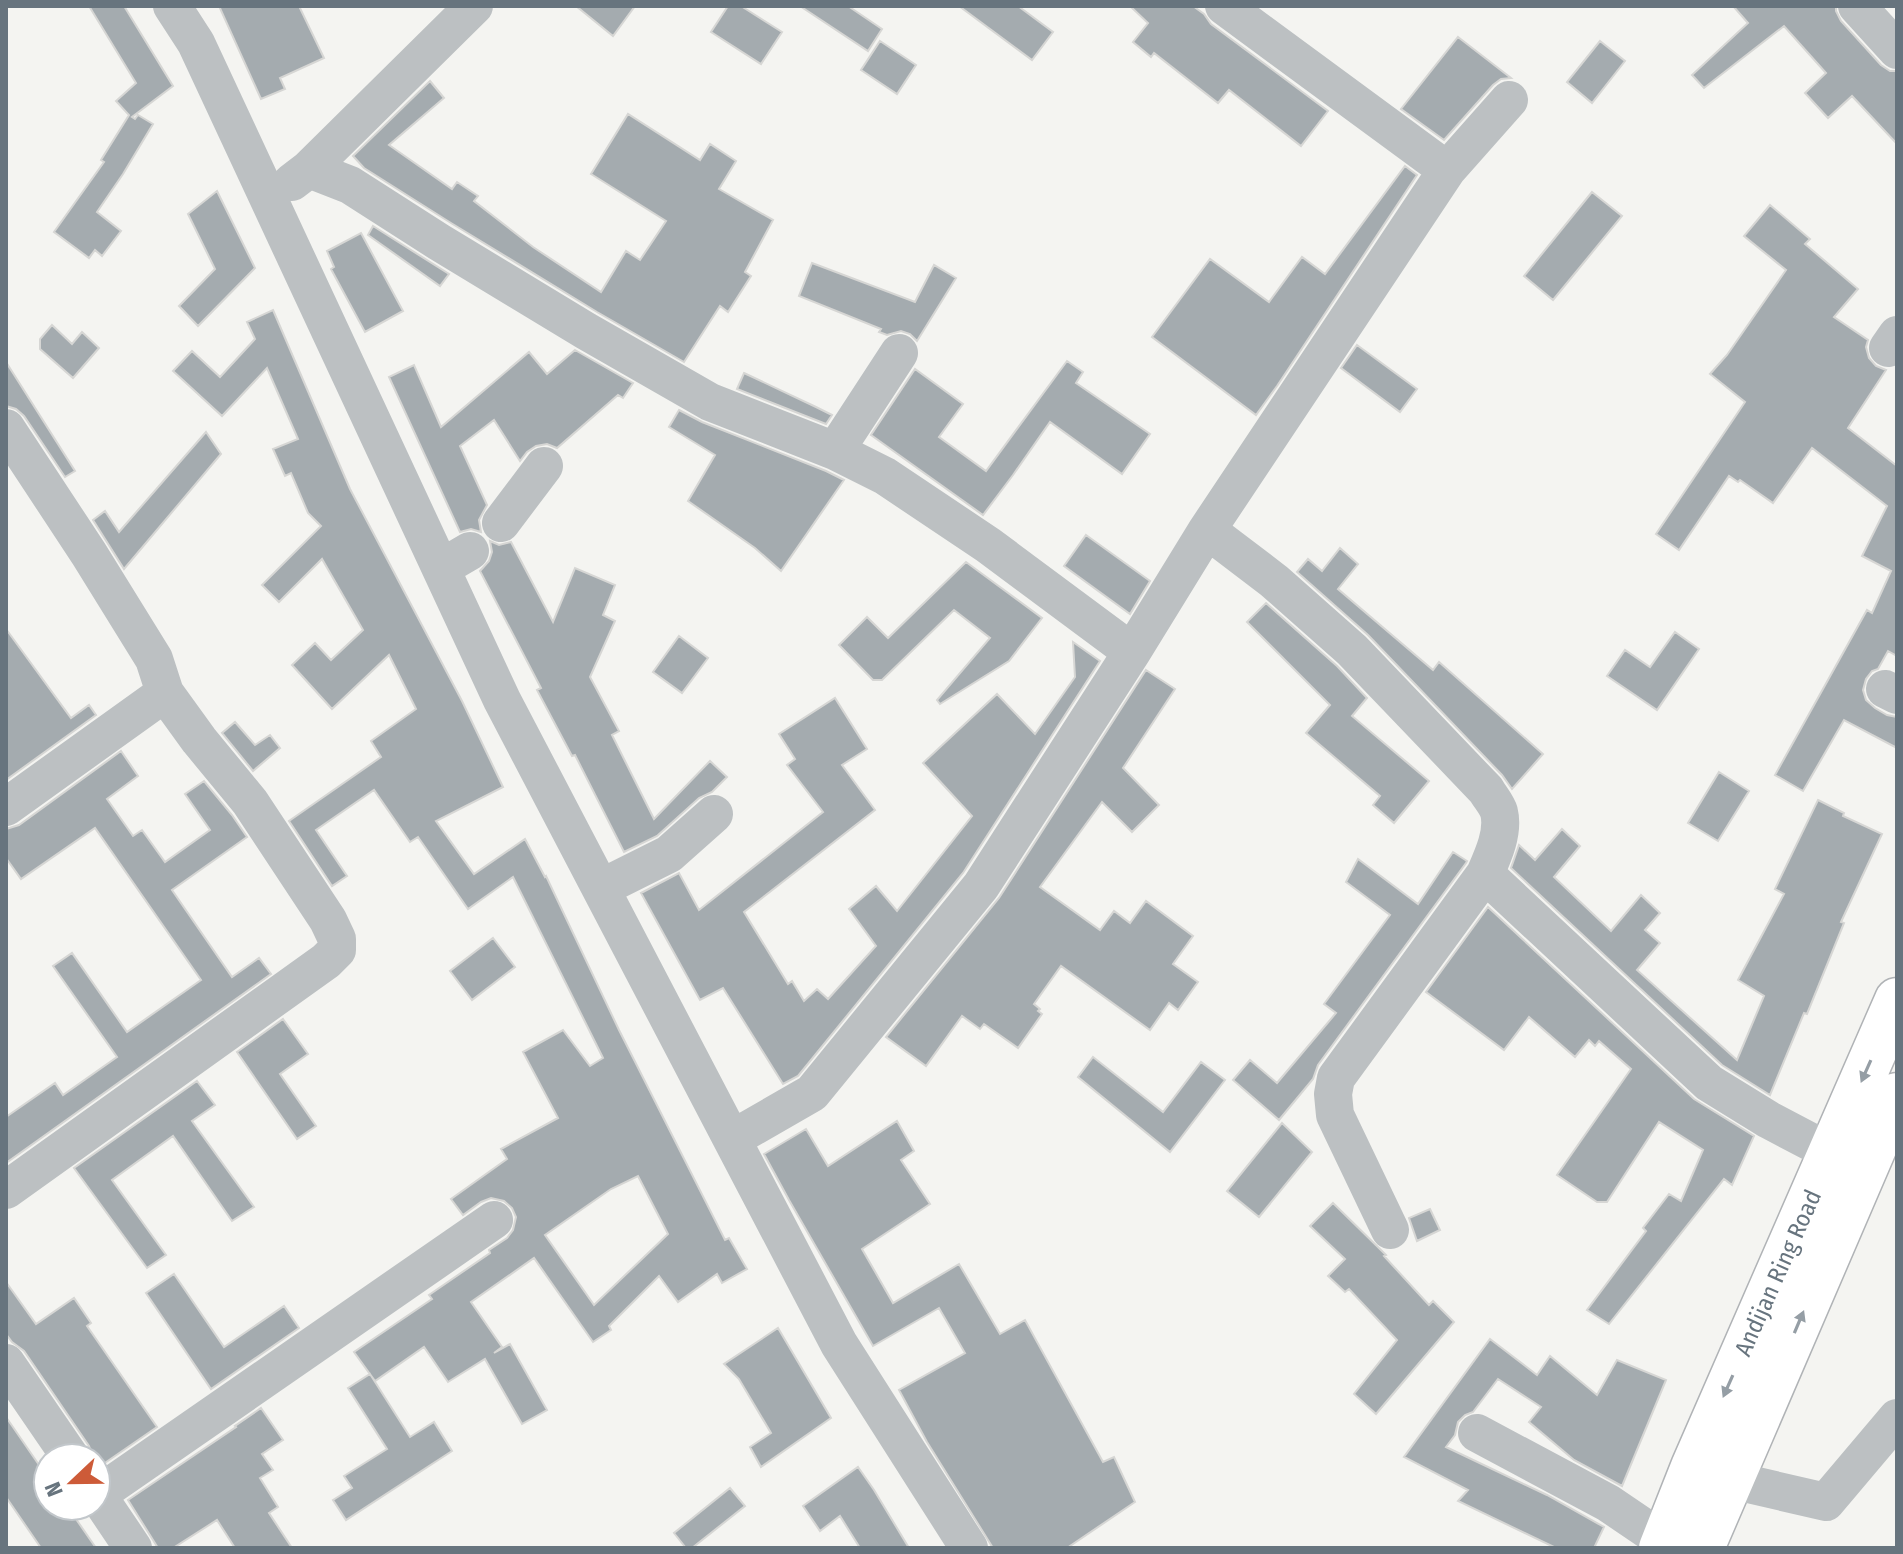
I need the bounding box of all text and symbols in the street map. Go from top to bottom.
one-way arrow [1859,1059,1872,1083]
street label: Andijan Ring Road [1729,1186,1827,1360]
one-way arrow [1793,1310,1806,1334]
one-way arrow [1722,1375,1735,1398]
north arrow [32,1442,112,1522]
text: N [39,1478,69,1500]

